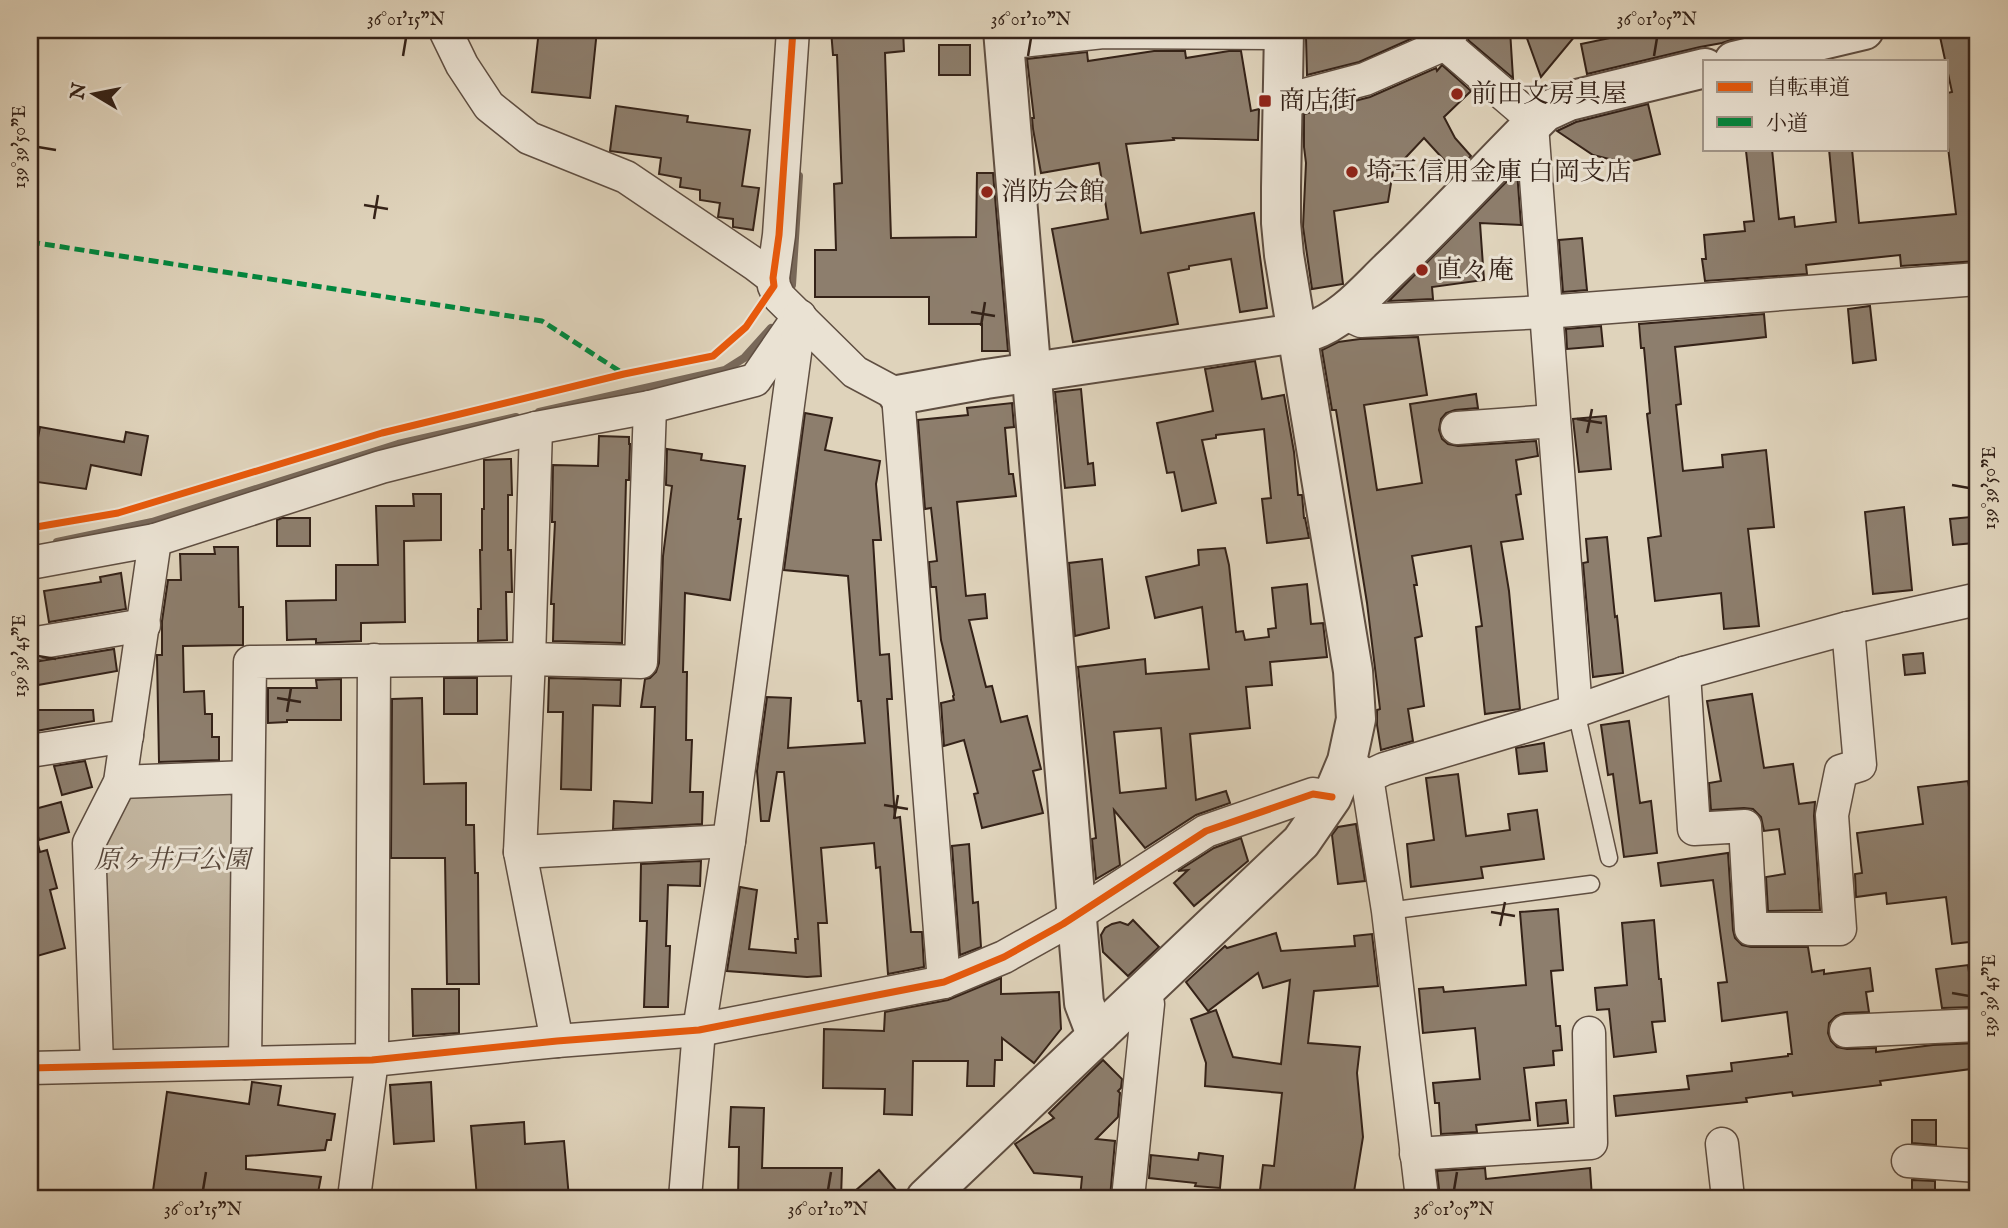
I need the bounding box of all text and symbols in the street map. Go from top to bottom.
text: 36°01'15"N [367,9,446,32]
text: 36°01'10"N [991,9,1072,32]
text: 36°01'05"N [1617,9,1698,32]
north arrow [60,60,130,130]
legend [1703,60,1948,150]
text: 自転車道 [1766,75,1850,102]
place label: 前田文房具屋 [1471,78,1627,111]
text: N [66,81,93,103]
place label: 商店街 [1279,85,1357,118]
marker: 前田文房具屋 [1449,86,1465,102]
marker: 商店街 [1257,93,1273,109]
text: 139°39'50"E [9,105,32,189]
text: 小道 [1766,111,1808,138]
place label: 埼玉信用金庫 白岡支店 [1366,156,1632,189]
marker: 埼玉信用金庫 白岡支店 [1344,164,1360,180]
place label: 消防会館 [1001,176,1105,209]
marker: 消防会館 [979,184,995,200]
place label: 直々庵 [1436,254,1514,287]
marker: 直々庵 [1414,262,1430,278]
text: 139°39'50"E [1979,446,2002,530]
text: 139°39'45"E [9,614,32,698]
park label: 原ヶ井戸公園 [94,844,254,877]
text: 139°39'45"E [1979,954,2002,1038]
text: 36°01'15"N [164,1199,243,1222]
text: 36°01'10"N [788,1199,869,1222]
text: 36°01'05"N [1414,1199,1495,1222]

